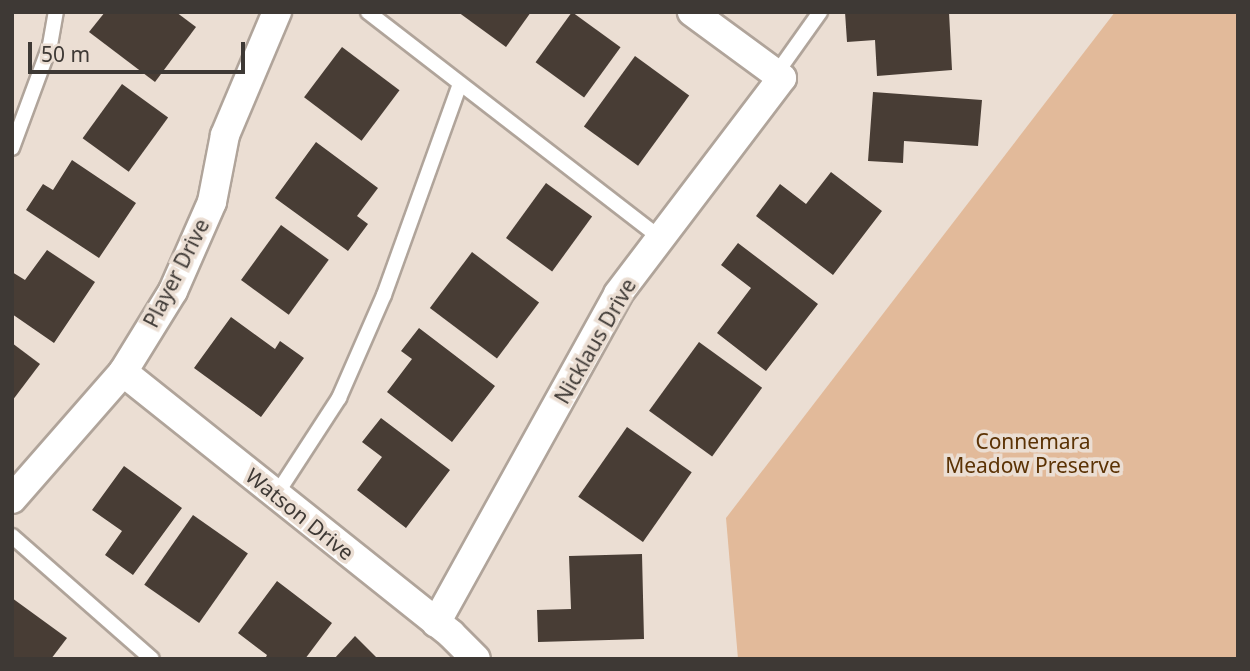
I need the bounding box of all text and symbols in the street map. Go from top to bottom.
scale bar [32,28,248,72]
text: 50 m [41,40,90,68]
street label: Player Drive [138,214,214,332]
street label: Nicklaus Drive [549,274,641,408]
park label: Connemara Meadow Preserve [945,428,1121,478]
street label: Watson Drive [241,463,359,565]

